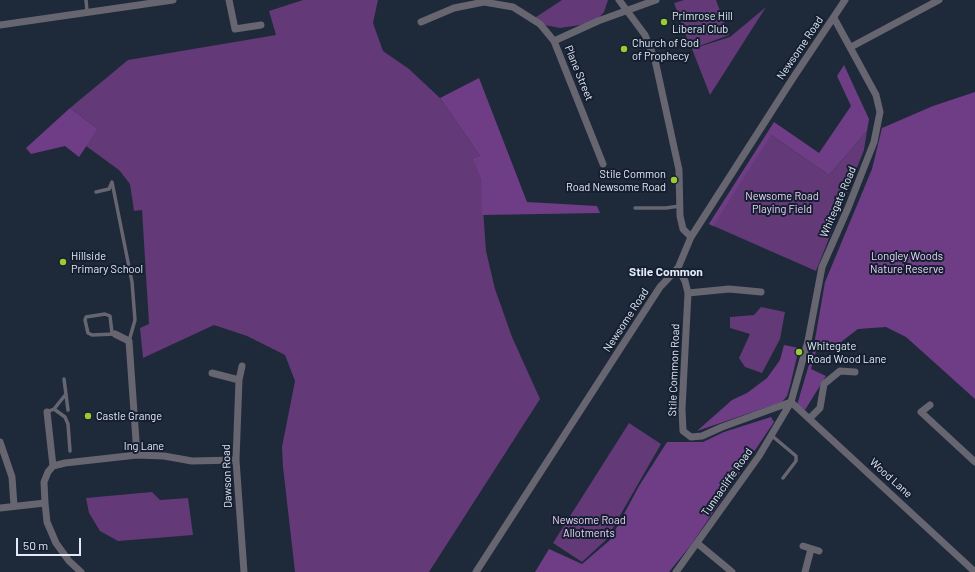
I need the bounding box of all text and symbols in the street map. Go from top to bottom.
place label: Primrose Hill Liberal Club [672,9,733,35]
street label: Newsome Road [774,14,826,82]
marker: Primrose Hill Liberal Club [659,17,669,27]
place label: Church of God of Prophecy [632,36,699,62]
street label: Plane Street [562,43,596,103]
marker: Church of God of Prophecy [619,44,629,54]
street label: Whitegate Road [817,165,859,239]
place label: Stile Common Road Newsome Road [566,167,666,193]
marker: Stile Common Road Newsome Road [669,175,679,185]
park label: Newsome Road Playing Field [745,189,819,215]
place label: Hillside Primary School [71,249,143,275]
park label: Longley Woods Nature Reserve [870,249,944,275]
marker: Hillside Primary School [58,257,68,267]
district label: Stile Common [629,265,703,279]
street label: Newsome Road [600,286,652,354]
street label: Stile Common Road [666,323,682,417]
place label: Whitegate Road Wood Lane [807,339,886,365]
marker: Whitegate Road Wood Lane [794,347,804,357]
place label: Castle Grange [96,409,162,423]
marker: Castle Grange [83,411,93,421]
street label: Ing Lane [124,439,164,453]
street label: Dawson Road [219,444,235,508]
street label: Tunnacliffe Road [699,445,755,519]
street label: Wood Lane [867,455,915,501]
park label: Newsome Road Allotments [552,513,626,539]
scale bar [18,530,83,556]
text: 50 m [23,538,48,552]

